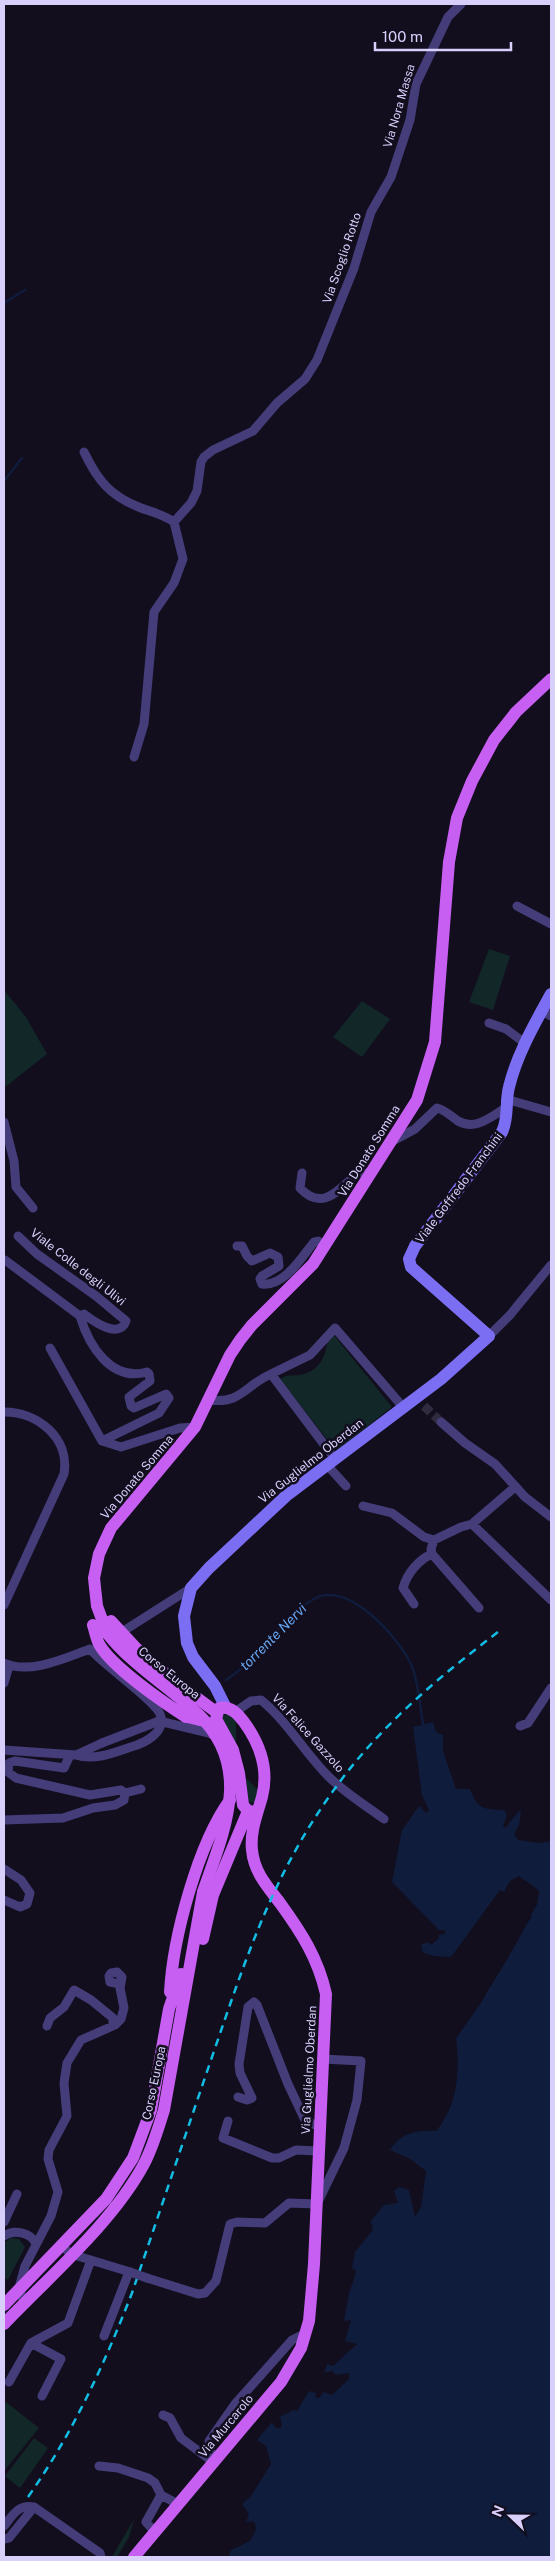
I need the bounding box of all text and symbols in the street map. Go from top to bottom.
scale bar [375,20,511,52]
text: 100 m [382,28,423,45]
street label: Via Nora Massa [380,63,418,149]
street label: Via Scoglio Rotto [320,210,364,305]
street label: Via Donato Somma [335,1103,403,1199]
street label: Viale Goffredo Franchini [413,1130,505,1246]
street label: Viale Colle degli Ulivi [28,1226,128,1308]
street label: Via Guglielmo Oberdan [256,1416,366,1506]
street label: Via Donato Somma [98,1432,176,1522]
water label: torrente Nervi [236,1600,310,1674]
street label: Corso Europa [136,1644,202,1702]
street label: Via Felice Gazzolo [269,1691,347,1775]
street label: Via Guglielmo Oberdan [299,2005,319,2135]
street label: Corso Europa [139,2045,169,2121]
street label: Via Murcarolo [196,2392,256,2460]
north arrow [485,2491,535,2541]
text: N [488,2503,507,2519]

